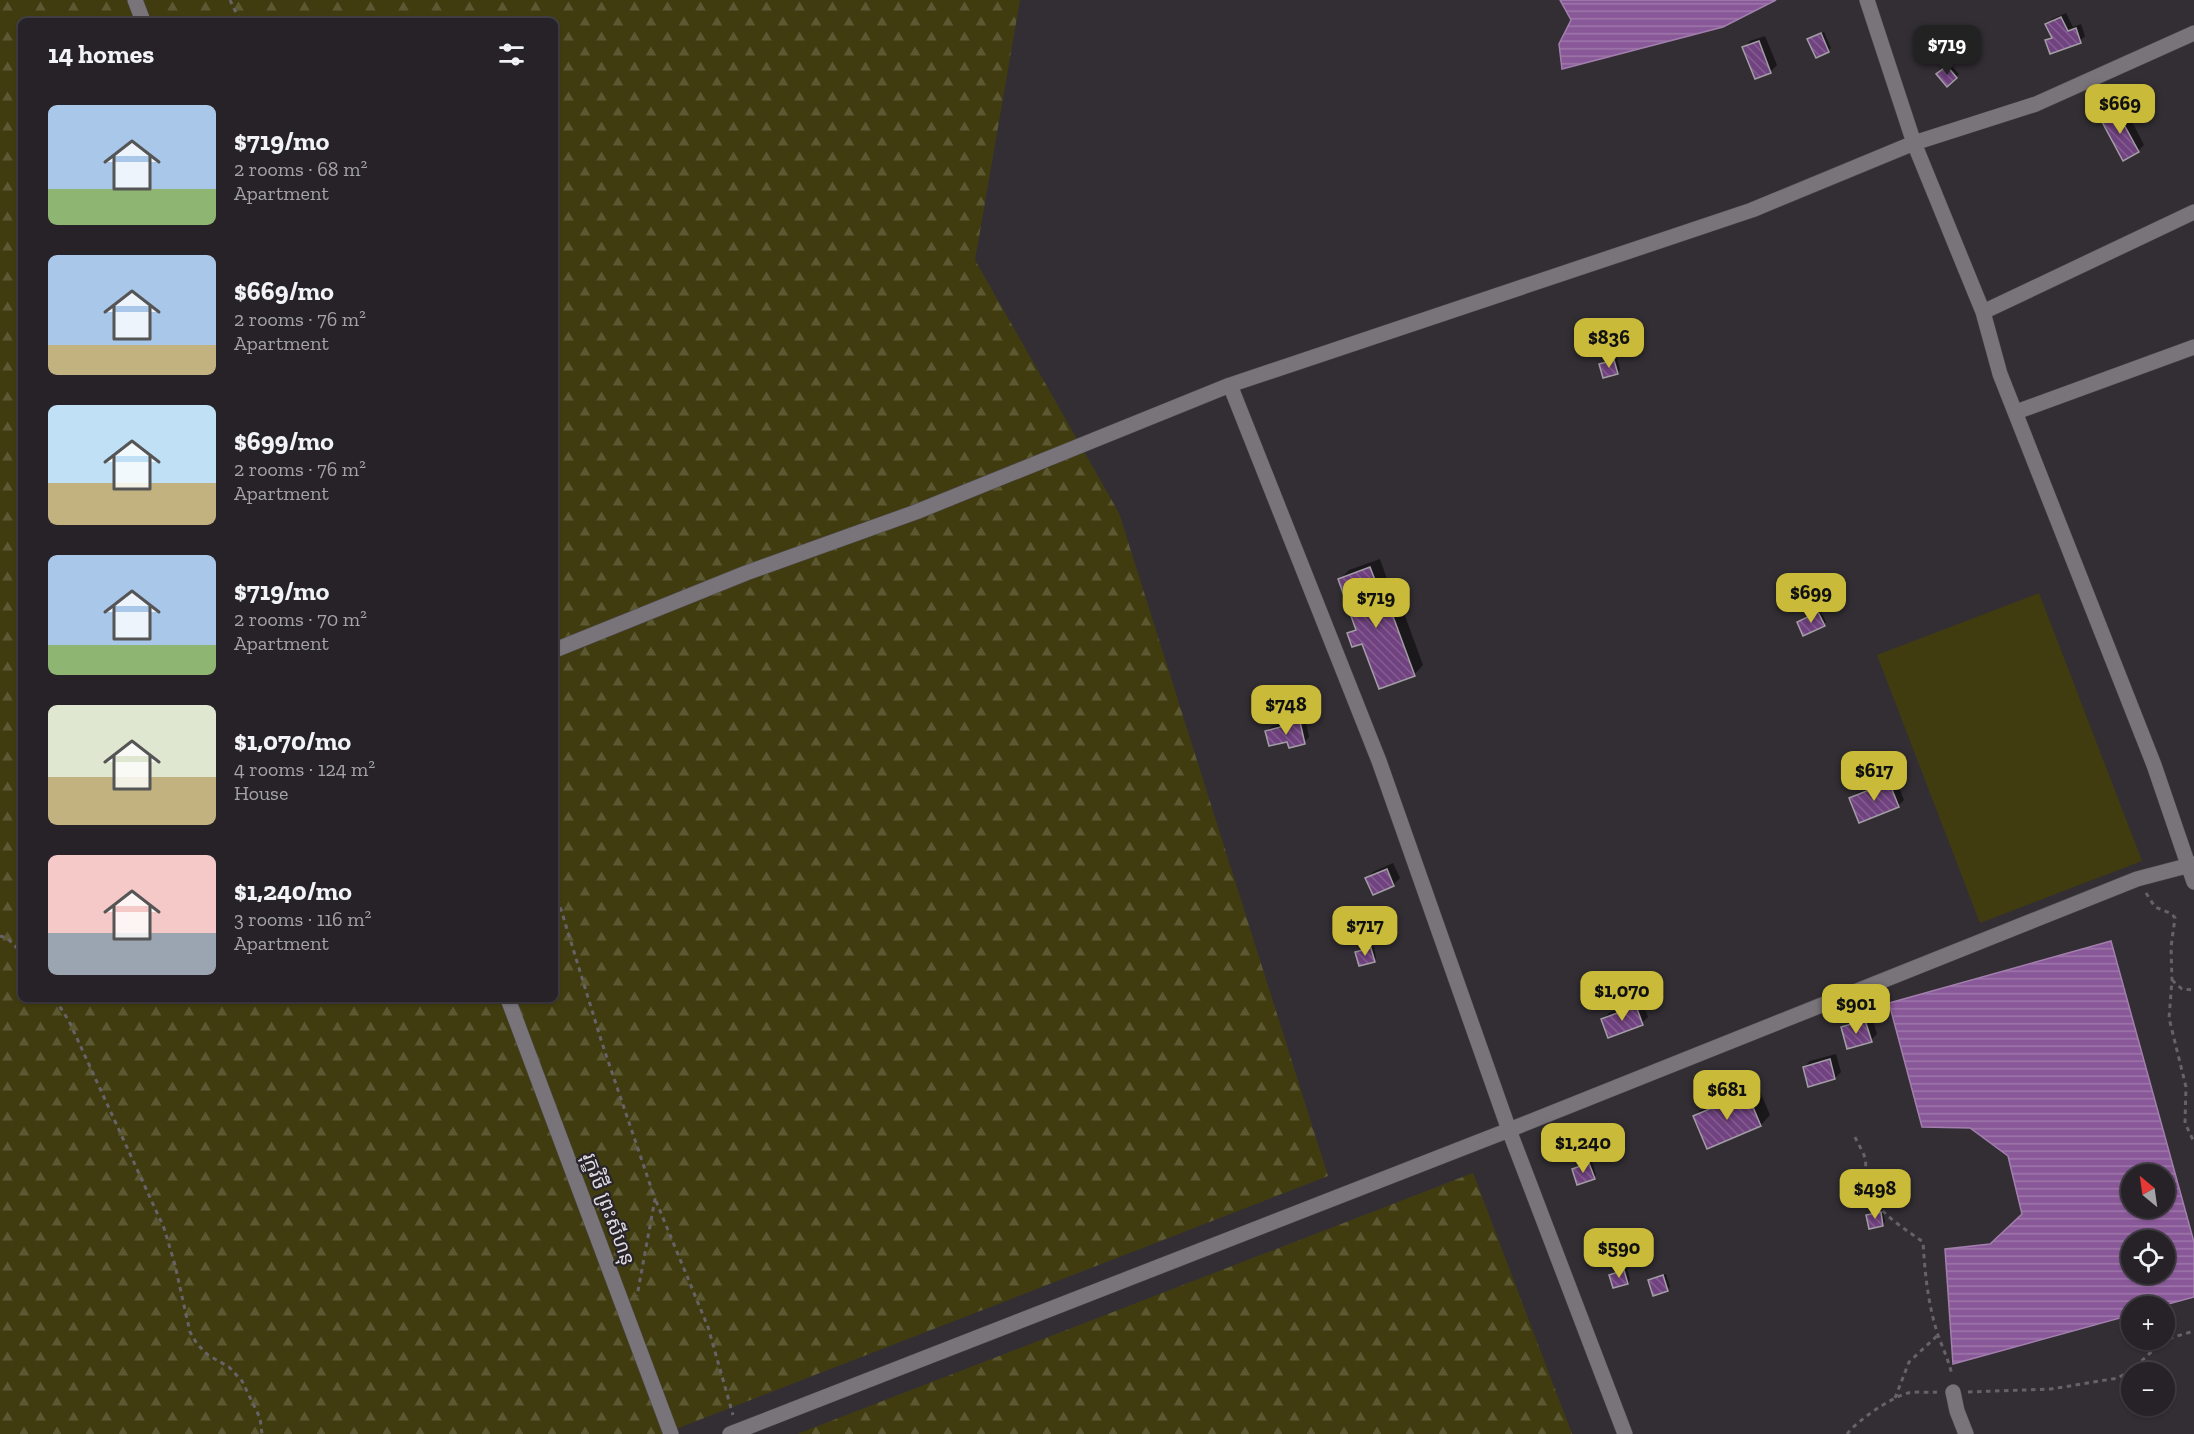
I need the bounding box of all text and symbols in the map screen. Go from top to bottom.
pin: $719 [1911,25,1983,76]
text: $719 [1928,32,1966,56]
text: 14 homes [48,38,154,70]
icon: filters [495,38,528,71]
pin: $669 [2084,84,2156,135]
text: $669 [2099,91,2141,115]
text: $719/mo [234,125,329,157]
icon: home [96,129,168,201]
text: 2 rooms · 68 m² [234,157,367,181]
text: Apartment [234,181,329,205]
text: $669/mo [234,275,334,307]
icon: home [96,279,168,351]
text: 2 rooms · 76 m² [234,307,366,331]
pin: $836 [1573,318,1645,369]
text: $836 [1588,325,1630,349]
text: Apartment [234,331,329,355]
text: $699/mo [234,425,334,457]
icon: home [96,429,168,501]
text: 2 rooms · 76 m² [234,457,366,481]
text: Apartment [234,481,329,505]
pin: $699 [1775,573,1847,624]
text: $719/mo [234,575,329,607]
pin: $719 [1340,578,1412,629]
icon: home [96,579,168,651]
text: $699 [1790,580,1832,604]
text: $719 [1357,585,1395,609]
text: 2 rooms · 70 m² [234,607,367,631]
text: Apartment [234,631,329,655]
pin: $748 [1250,685,1322,736]
text: $748 [1265,692,1307,716]
text: $1,070/mo [234,725,351,757]
icon: home [96,729,168,801]
pin: $617 [1838,751,1910,802]
text: 4 rooms · 124 m² [234,757,375,781]
text: $617 [1855,758,1893,782]
text: House [234,781,288,805]
text: $1,240/mo [234,875,352,907]
icon: home [96,879,168,951]
pin: $717 [1329,906,1401,957]
text: 3 rooms · 116 m² [234,907,371,931]
text: $717 [1346,913,1384,937]
text: Apartment [234,931,329,955]
pin: $1,070 [1573,971,1671,1022]
text: $1,070 [1594,978,1650,1002]
pin: $901 [1820,984,1892,1035]
text: $901 [1836,991,1876,1015]
pin: $681 [1691,1070,1763,1121]
text: $681 [1707,1077,1747,1101]
pin: $1,240 [1534,1123,1632,1174]
text: $1,240 [1555,1130,1611,1154]
street label: រុក្ខវិថី ព្រះសីហនុ [576,1149,641,1269]
north arrow [2121,1164,2175,1218]
map controls [2121,1164,2175,1416]
pin: $498 [1839,1169,1911,1220]
text: $498 [1854,1176,1896,1200]
pin: $590 [1583,1228,1655,1279]
button: locate [2121,1230,2175,1284]
text: $590 [1598,1235,1640,1259]
button: + [2121,1296,2175,1350]
button: − [2121,1362,2175,1416]

